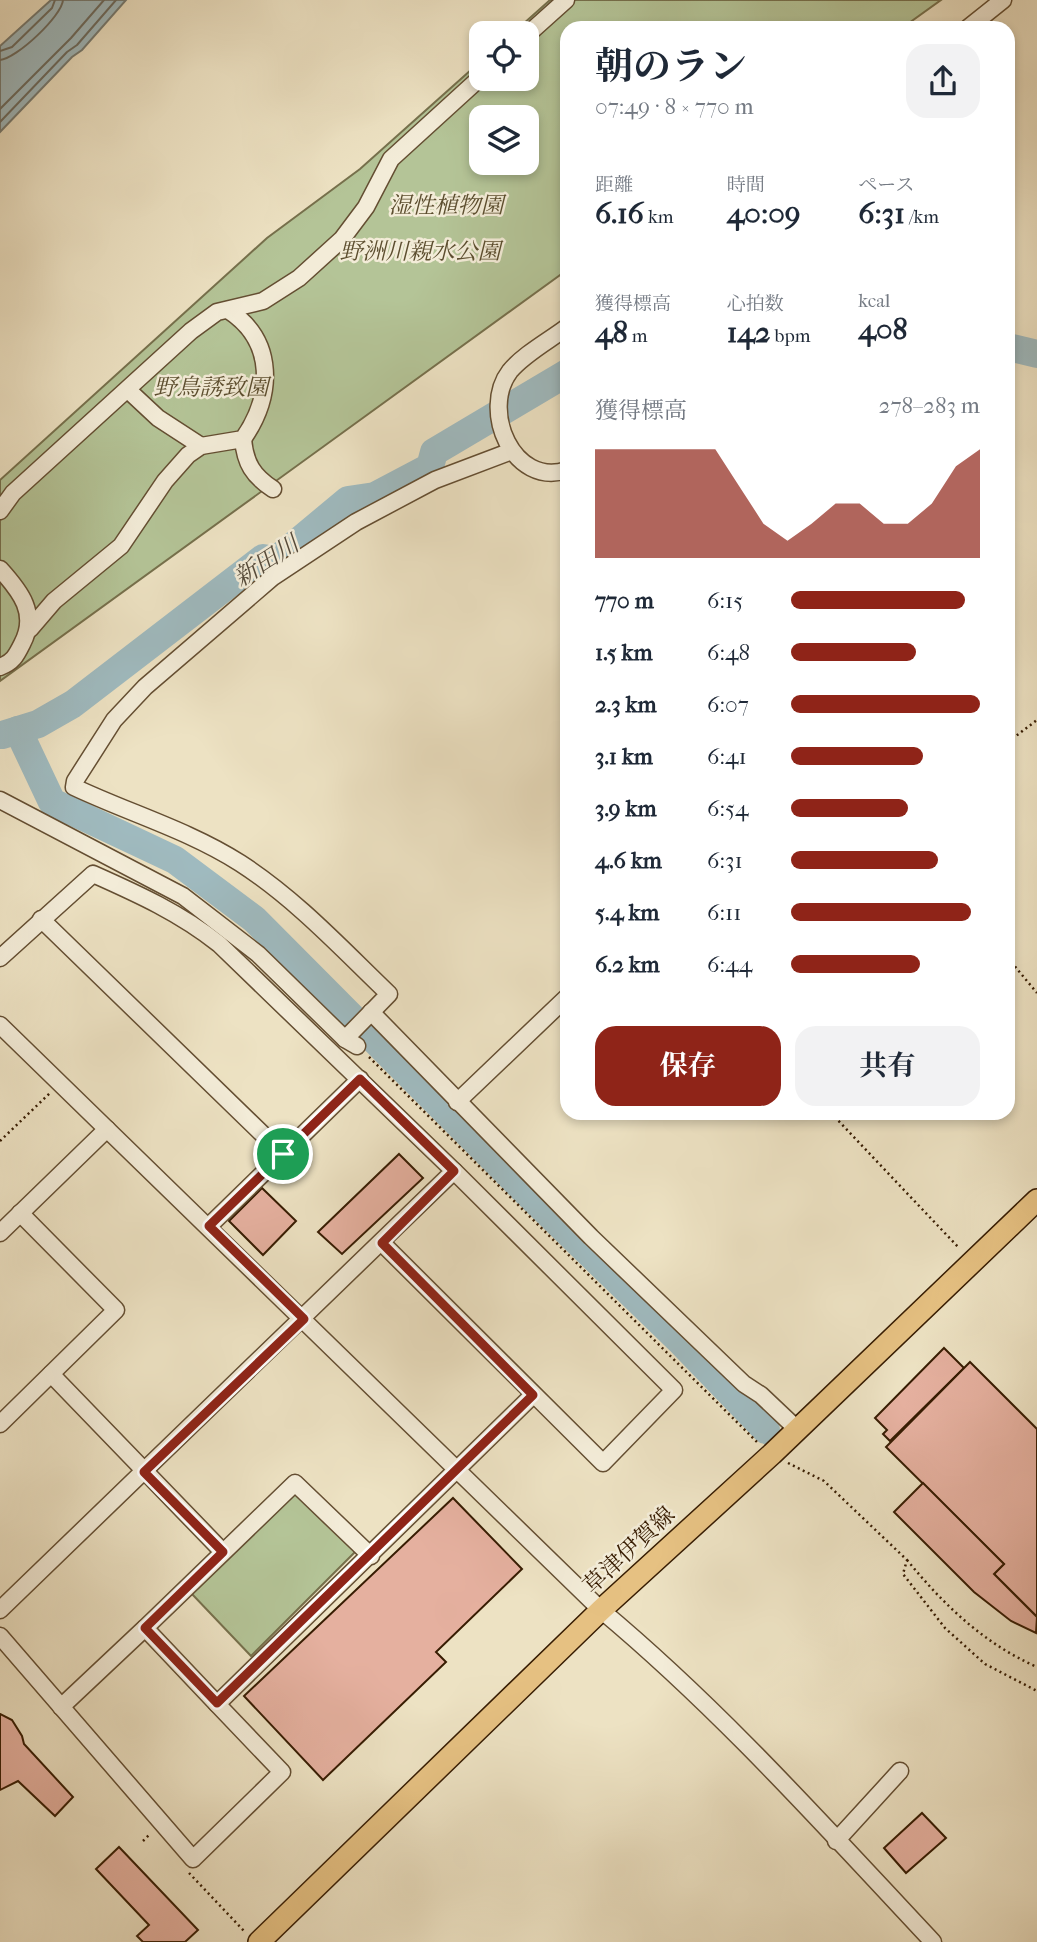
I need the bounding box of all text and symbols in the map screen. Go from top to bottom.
map controls [469,21,539,175]
button: locate [469,21,539,91]
text: 朝のラン [595,44,747,89]
button: share [906,44,980,118]
text: 07:49 · 8 × 770 m [595,93,754,120]
button: layers [469,105,539,175]
text: 距離 [595,174,633,196]
text: 時間 [727,174,765,196]
text: ペース [858,174,914,196]
park label: 湿性植物園 [389,192,508,219]
text: 6.16 [595,196,644,231]
text: 40:09 [727,196,800,231]
text: 6:31 [858,196,905,231]
text: km [644,206,674,228]
text: /km [905,206,939,228]
park label: 野洲川親水公園 [340,238,505,265]
text: kcal [858,290,890,312]
text: 獲得標高 [595,293,671,315]
text: 心拍数 [727,293,784,315]
text: 408 [858,312,908,347]
text: 48 [595,315,628,350]
text: 142 [727,315,771,350]
text: m [628,325,648,347]
text: bpm [771,325,811,347]
park label: 野鳥誘致園 [154,374,273,401]
text: 278–283 m [879,392,980,419]
text: 獲得標高 [595,397,687,424]
water label: 新田川 [228,528,306,592]
text: 770 m [595,587,654,614]
text: 6:15 [707,587,743,614]
text: 1.5 km [595,639,653,666]
text: 6:48 [707,639,750,666]
text: 2.3 km [595,691,657,718]
text: 6:07 [707,691,749,718]
text: 3.1 km [595,743,653,770]
text: 6:41 [707,743,747,770]
text: 3.9 km [595,795,657,822]
text: 6:54 [707,795,749,822]
text: 4.6 km [595,847,662,874]
text: 6:31 [707,847,743,874]
text: 5.4 km [595,899,659,926]
text: 6:11 [707,899,741,926]
text: 6.2 km [595,951,660,978]
text: 6:44 [707,951,752,978]
button: 保存 [595,1026,781,1106]
button: 共有 [795,1026,980,1106]
pin [253,1124,313,1184]
icon: arrive [264,1135,302,1173]
street label: 草津伊賀線 [578,1501,680,1599]

